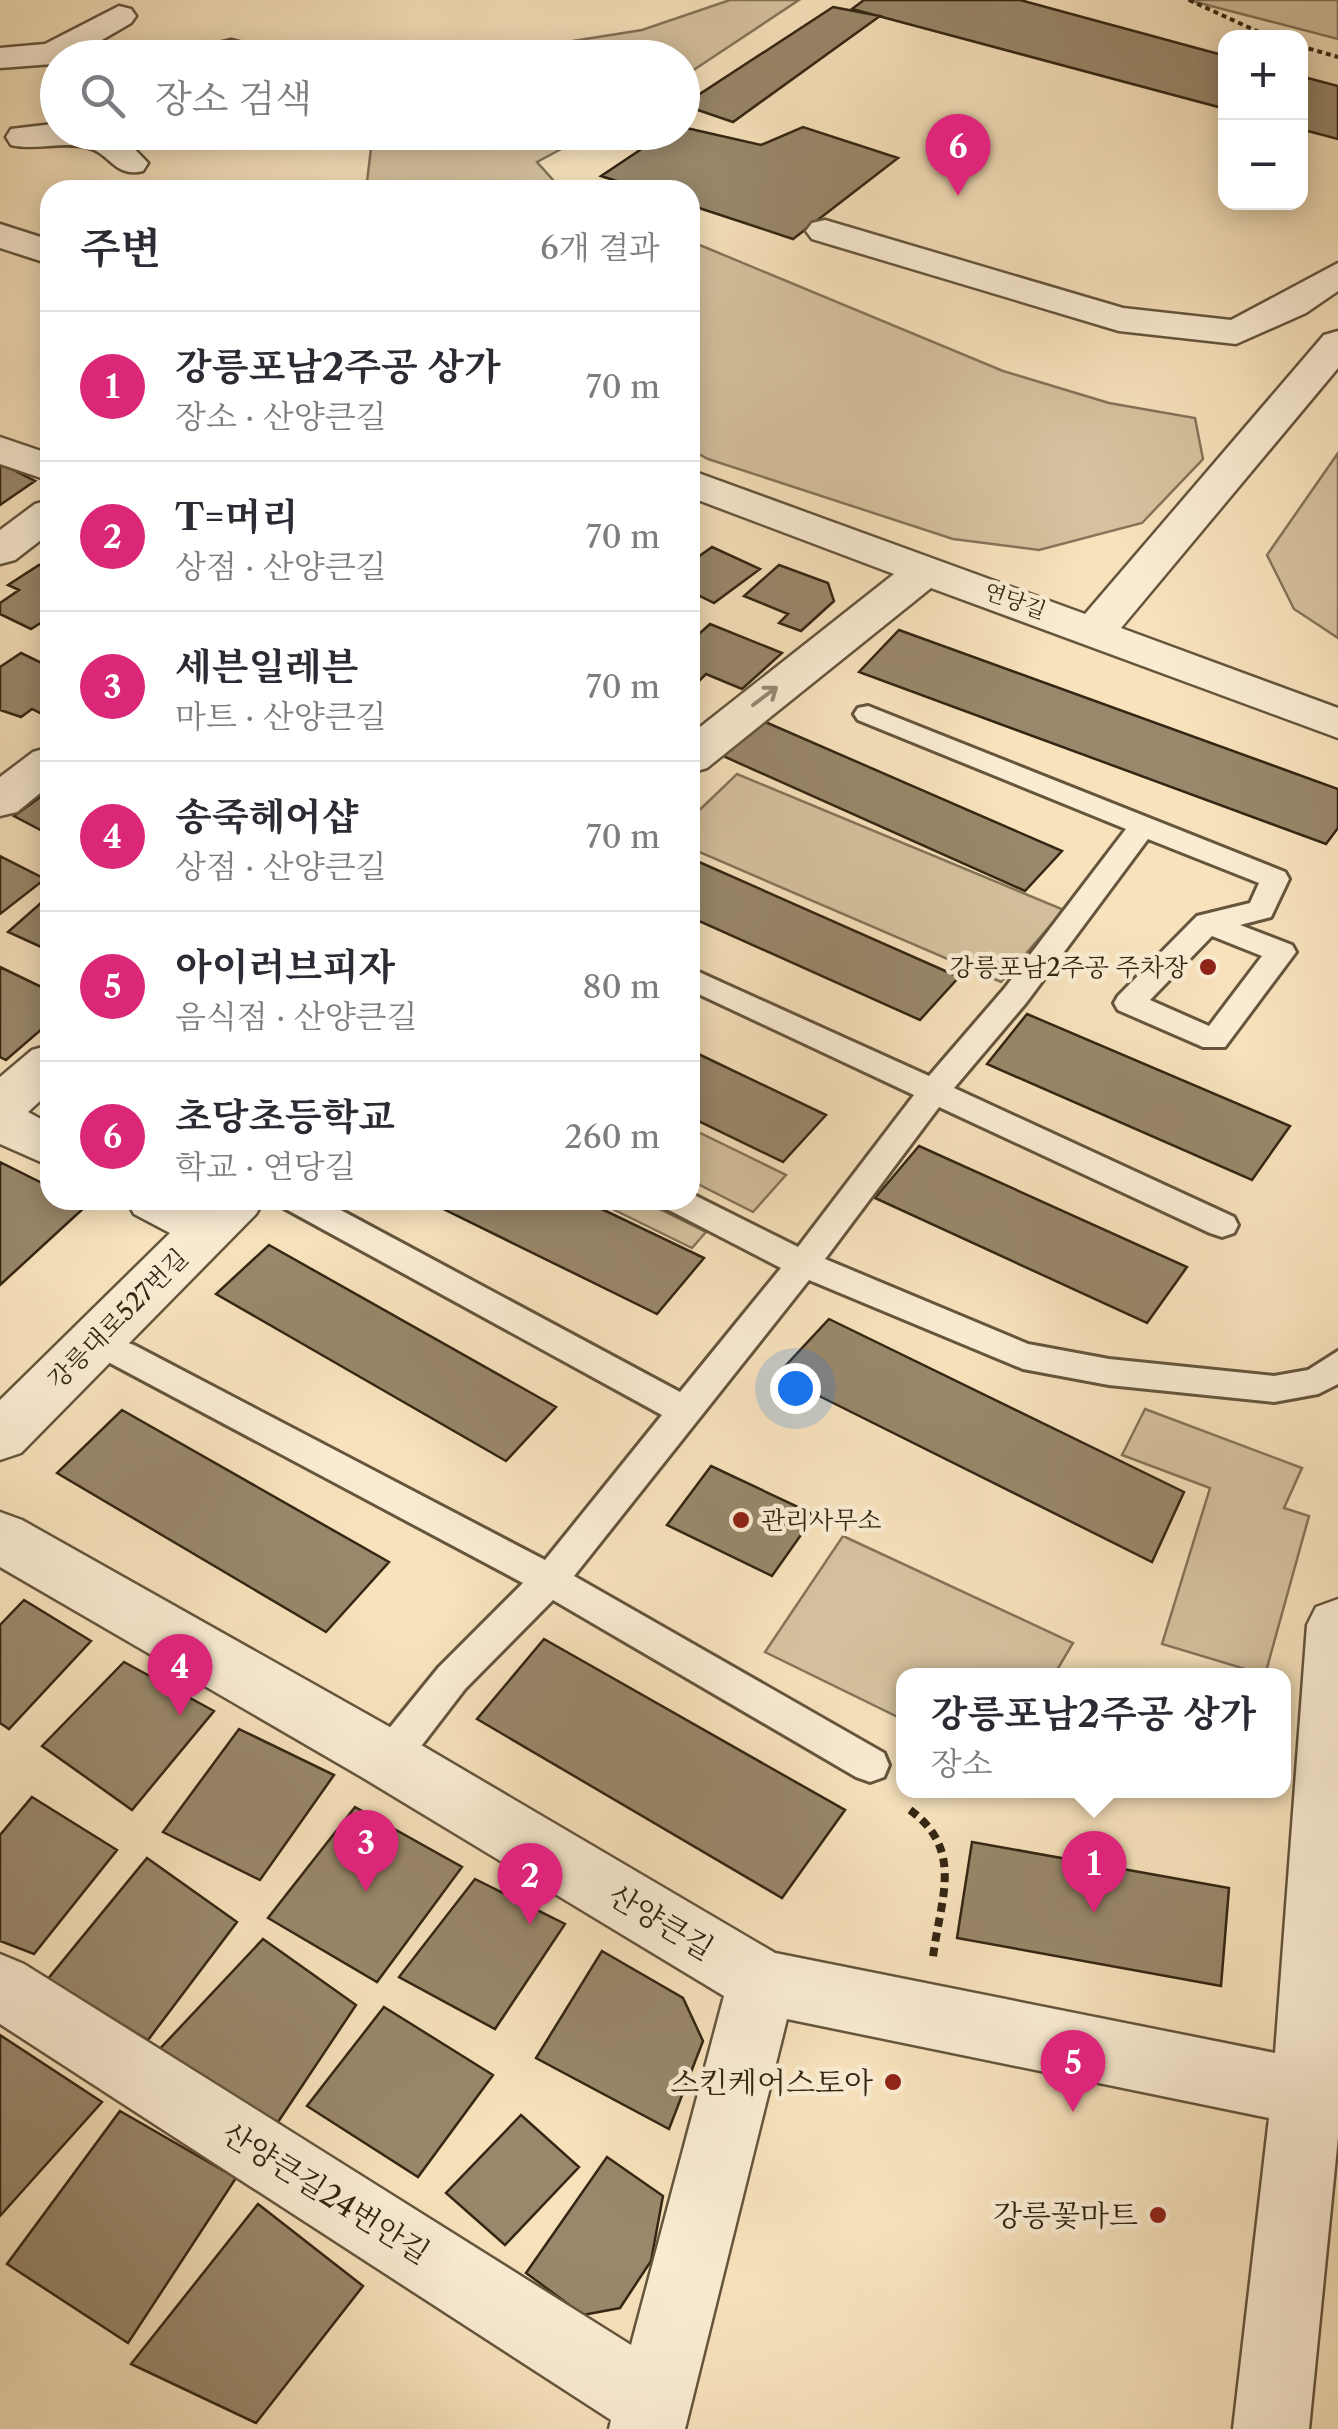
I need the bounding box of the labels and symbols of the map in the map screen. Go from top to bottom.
pin: 6 [926,114,990,196]
street label: 연당길 [980,577,1050,625]
one-way arrow [751,686,778,707]
place label: 강릉포남2주공 주차장 [950,952,1189,983]
marker: 강릉포남2주공 주차장 [1197,956,1219,978]
street label: 강릉대로527번길 [42,1243,194,1395]
your location [770,1363,821,1414]
place label: 관리사무소 [761,1505,882,1536]
marker: 관리사무소 [730,1509,752,1531]
pin: 4 [148,1634,212,1716]
pin: 3 [334,1810,398,1892]
pin: 1 [1062,1830,1126,1913]
pin: 2 [498,1842,562,1925]
street label: 산양큰길 [602,1876,720,1968]
pin: 5 [1040,2030,1106,2112]
place label: 스킨케어스토아 [670,2064,873,2101]
marker: 스킨케어스토아 [882,2071,904,2093]
street label: 산양큰길24번안길 [216,2114,436,2272]
place label: 강릉꽃마트 [993,2197,1138,2234]
marker: 강릉꽃마트 [1147,2204,1169,2226]

